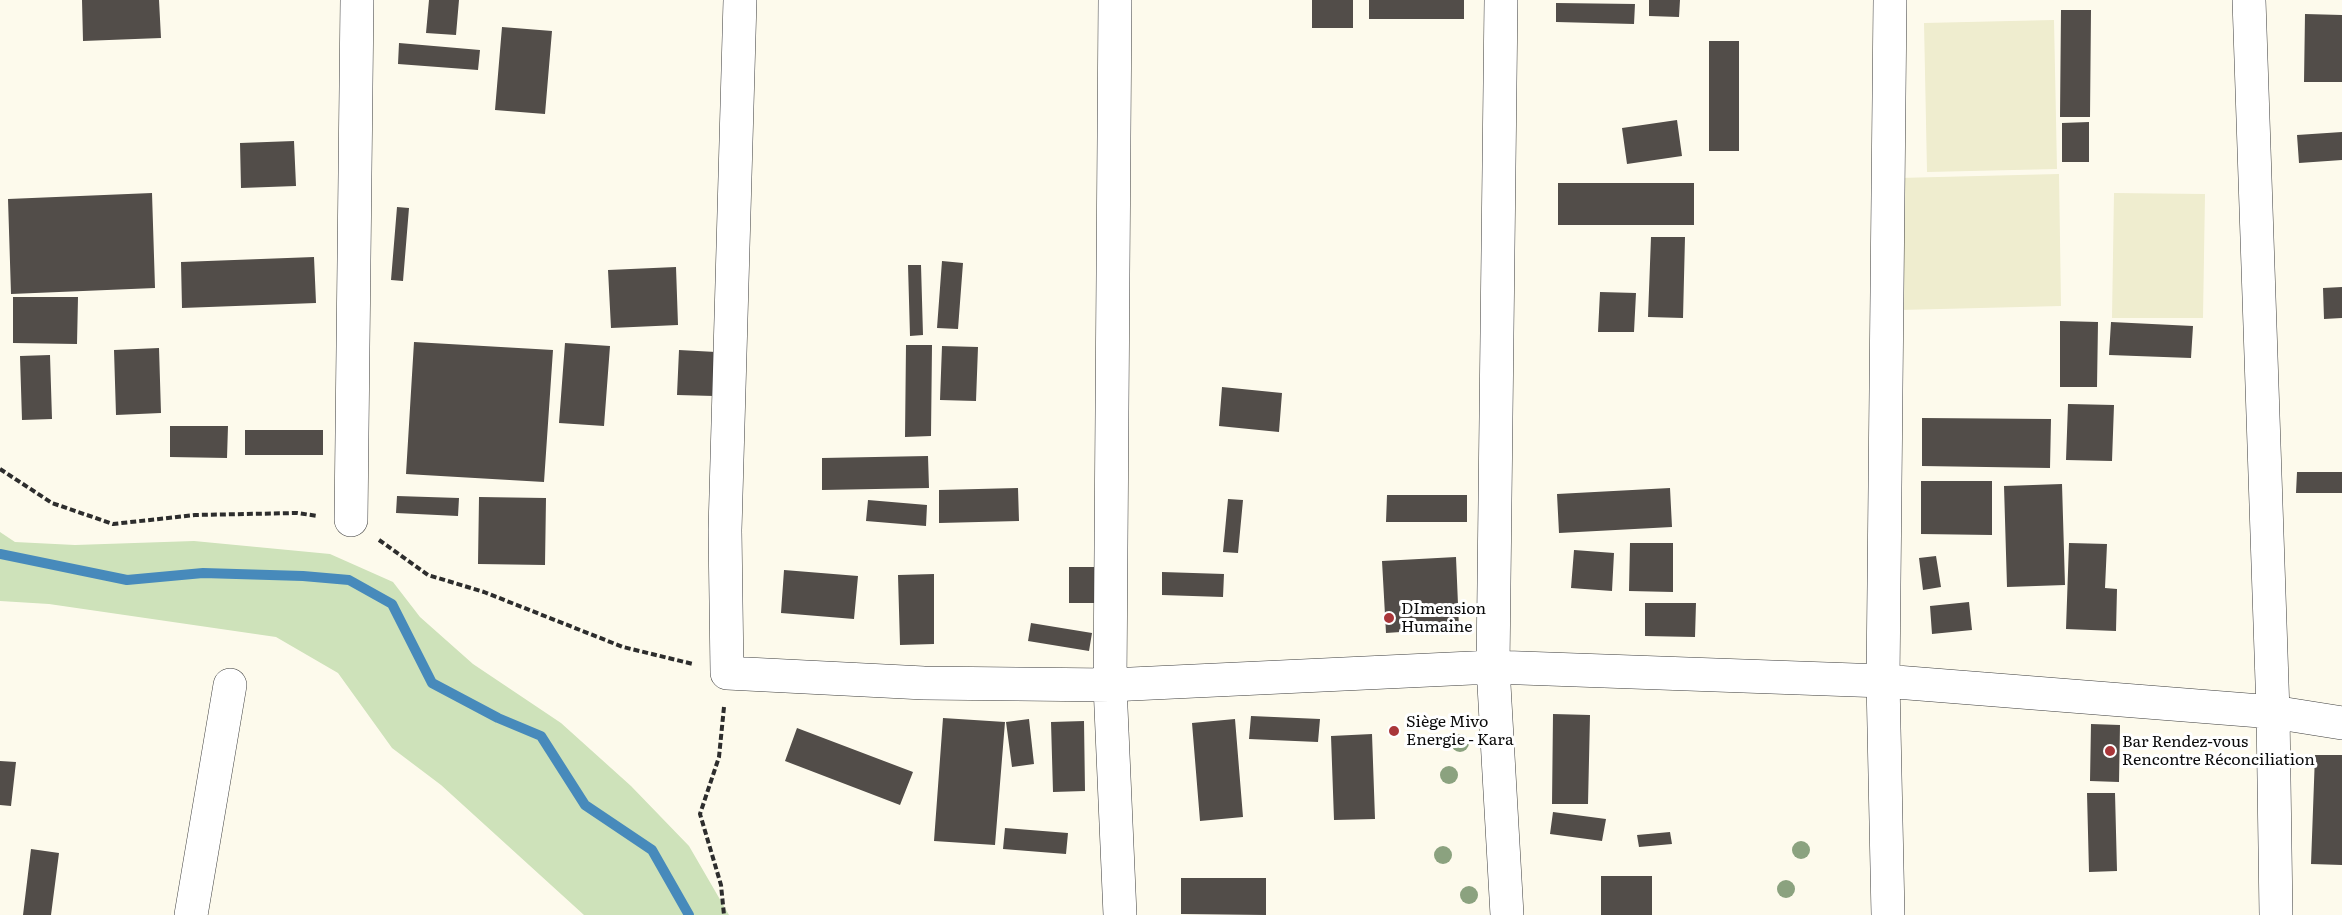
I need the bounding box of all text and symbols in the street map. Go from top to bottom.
place label: DImension Humaine [1401,599,1486,637]
marker: DImension Humaine [1382,611,1396,625]
place label: Siège Mivo Energie - Kara [1406,712,1514,750]
marker: Siège Mivo Energie - Kara [1387,724,1401,738]
place label: Bar Rendez-vous Rencontre Réconciliation [2122,732,2315,770]
marker: Bar Rendez-vous Rencontre Réconciliation [2103,744,2117,758]

